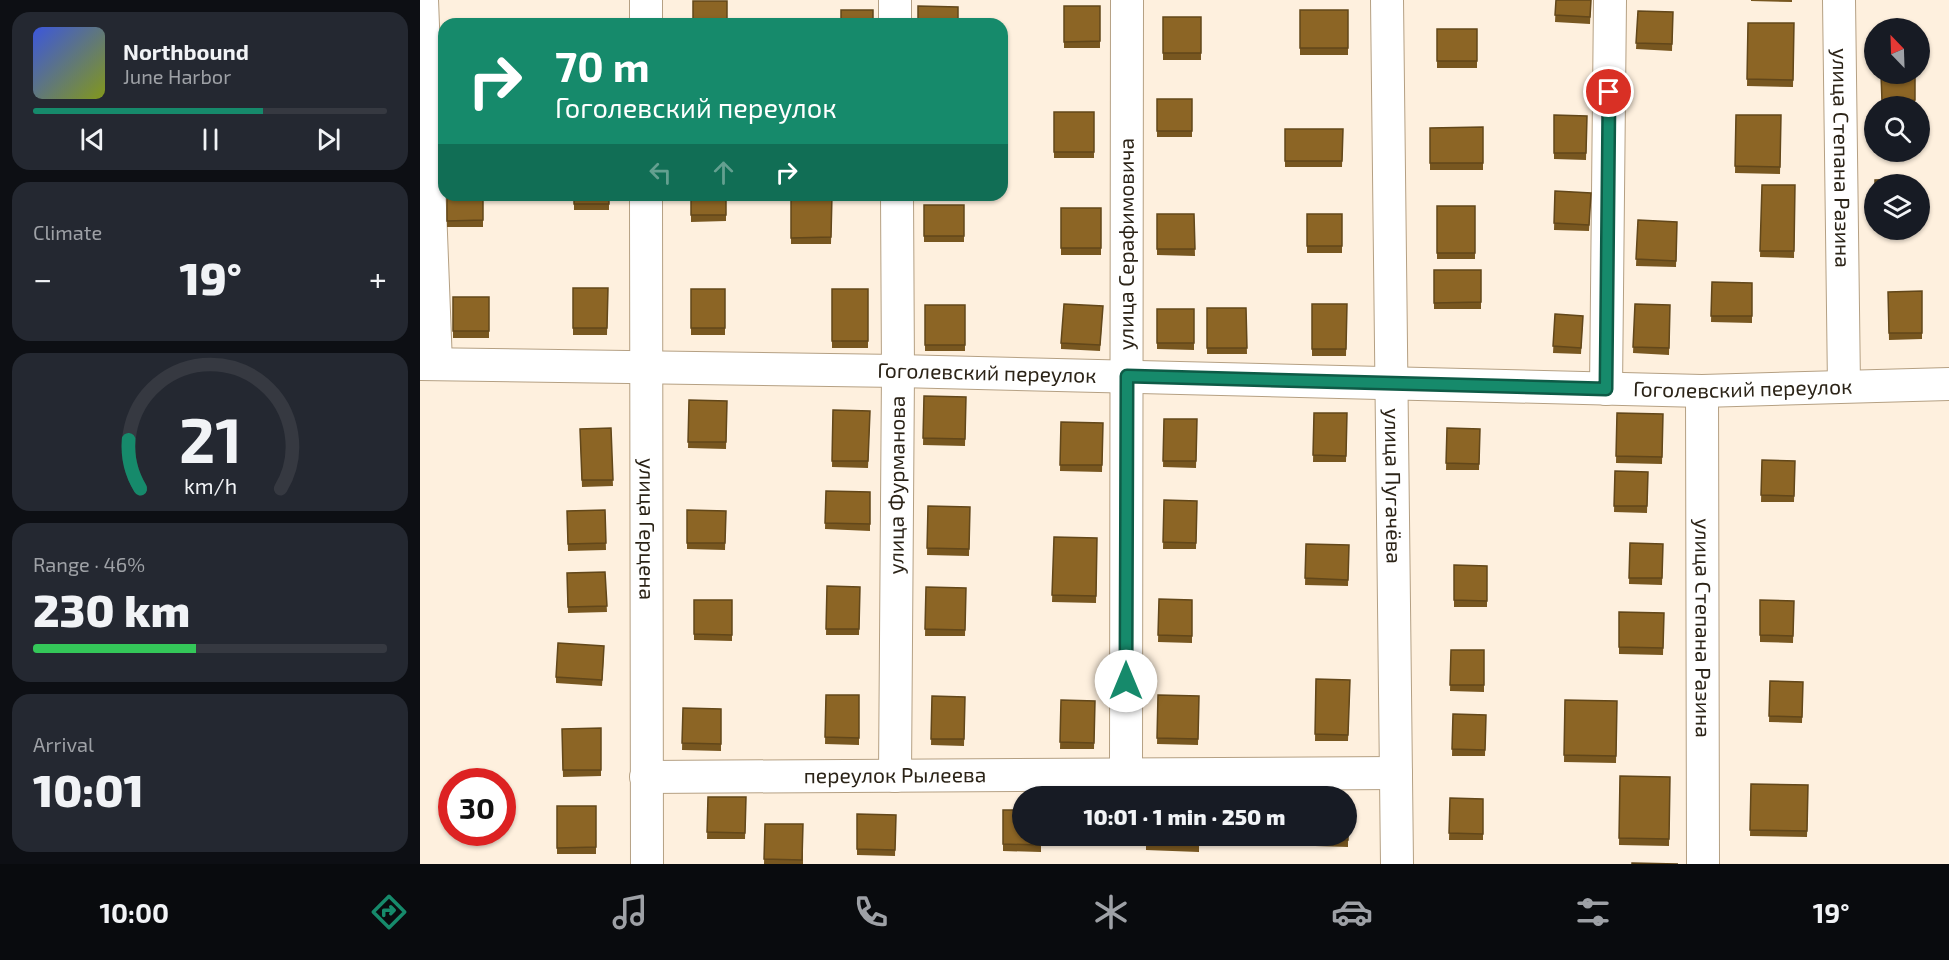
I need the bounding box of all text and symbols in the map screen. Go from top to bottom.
north arrow [1864,18,1930,84]
map controls [1864,18,1930,240]
text: Northbound [123,38,249,64]
text: 70 m [555,40,650,90]
icon: right [456,42,534,120]
street label: улица Степана Разина [1828,48,1856,268]
text: June Harbor [123,64,231,88]
pin [1583,66,1634,117]
icon: arrive [1592,75,1625,108]
text: Гоголевский переулок [555,91,837,123]
button: search [1864,96,1930,162]
icon: previous [76,123,109,156]
icon: pause [194,123,227,156]
icon: next [312,123,345,156]
street label: улица Серафимовича [1113,138,1139,350]
icon: left [644,156,677,189]
icon: ahead [707,156,740,189]
icon: right [770,156,803,189]
button: layers [1864,174,1930,240]
text: Climate [33,220,102,244]
text: 19° [179,250,242,304]
text: − [33,258,52,298]
text: + [369,258,387,298]
street label: Гоголевский переулок [877,357,1097,387]
street label: Гоголевский переулок [1633,373,1853,402]
street label: улица Фурманова [882,395,909,575]
text: 21 [178,401,242,476]
street label: улица Пугачёва [1380,408,1408,564]
street label: улица Герцена [634,458,661,600]
text: km/h [183,473,237,498]
street label: улица Степана Разина [1690,518,1717,738]
text: Range · 46% [33,552,145,576]
text: 230 km [33,582,190,636]
position arrow [1094,649,1158,713]
text: Arrival [33,732,94,756]
street label: переулок Рылеева [804,761,986,788]
text: 10:01 [33,762,144,816]
speed limit sign: 30 [438,768,516,846]
text: 10:01 · 1 min · 250 m [1084,803,1285,829]
icon: directions [368,891,410,933]
icon: music [609,891,651,933]
icon: phone [850,891,892,933]
icon: climate [1090,891,1132,933]
icon: car [1331,891,1373,933]
icon: filters [1572,891,1614,933]
text: 10:00 [99,896,169,928]
text: 19° [1813,896,1850,928]

